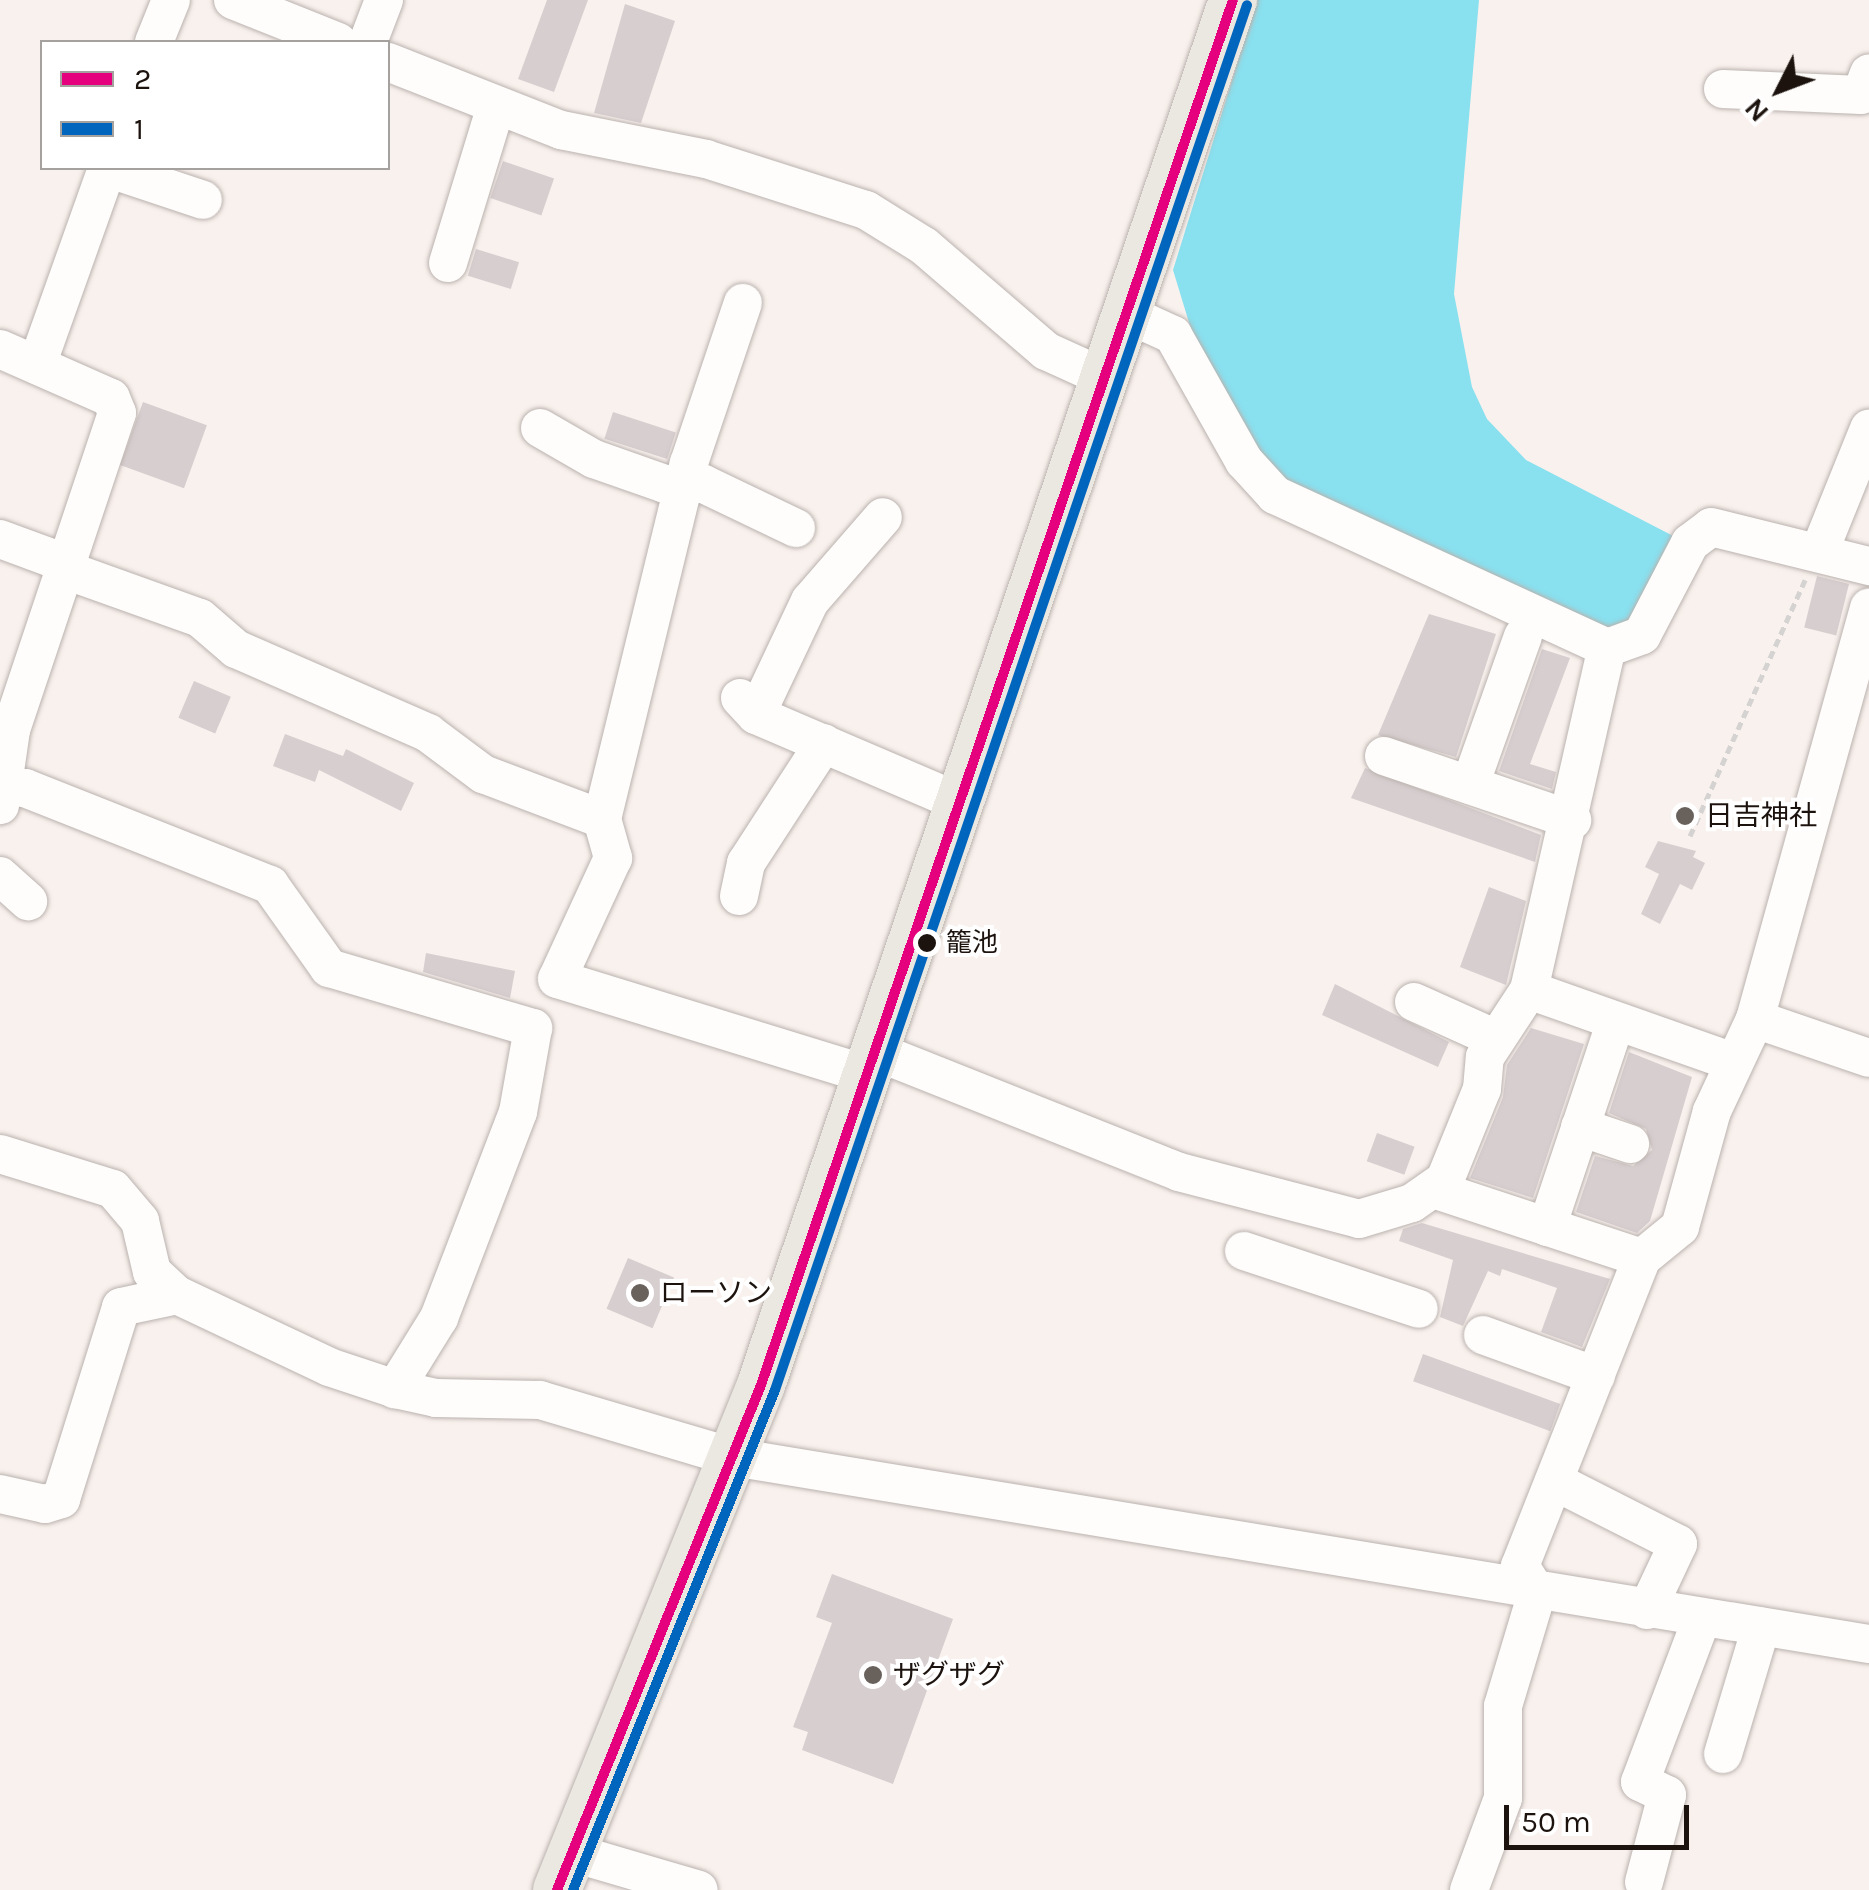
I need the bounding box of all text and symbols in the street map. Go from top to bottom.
legend [40,40,390,170]
north arrow [1729,40,1829,140]
text: 2 [134,61,151,97]
text: N [1737,92,1775,129]
text: 1 [134,111,144,147]
place label: 日吉神社 [1705,799,1817,833]
marker: 日吉神社 [1674,805,1696,827]
place label: 籠池 [946,927,998,959]
marker: 籠池 [917,933,937,953]
place label: ローソン [660,1276,772,1310]
marker: ローソン [629,1282,651,1304]
place label: ザグザグ [893,1658,1005,1692]
marker: ザグザグ [862,1664,884,1686]
scale bar [1509,1785,1694,1847]
text: 50 m [1521,1804,1591,1840]

